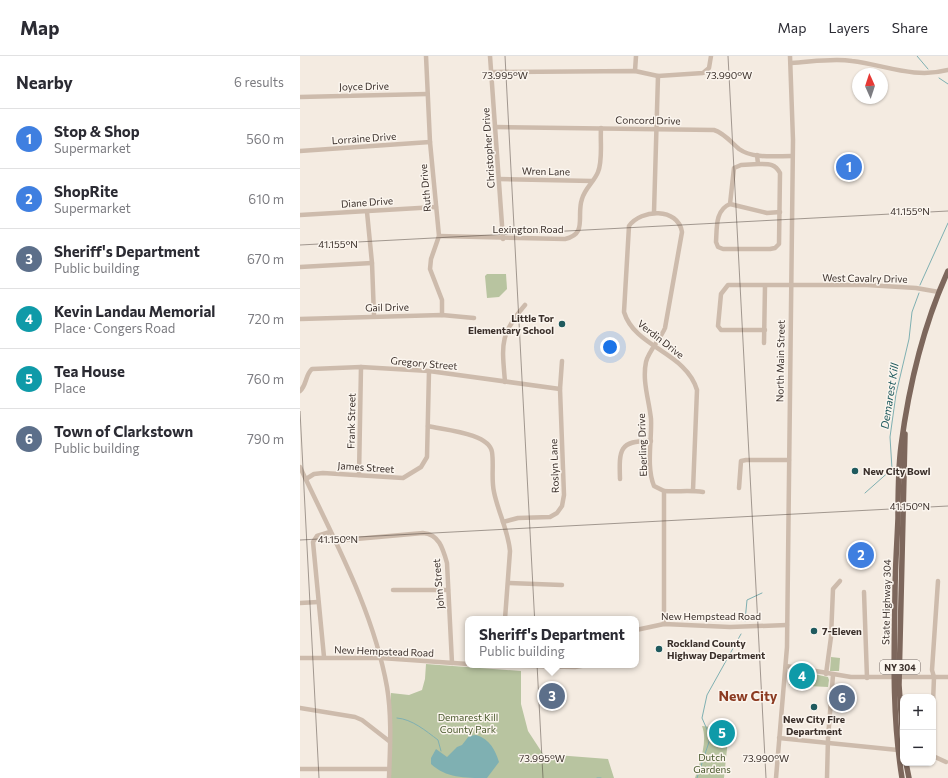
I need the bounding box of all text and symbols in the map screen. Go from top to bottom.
text: Map [20,16,59,39]
text: Map [778,19,806,36]
text: Layers [828,19,870,36]
text: Share [892,19,928,36]
north arrow [852,68,888,104]
text: 73.995°W [482,69,528,81]
text: 73.990°W [706,69,752,81]
text: Nearby [16,72,73,93]
text: 6 results [234,74,284,90]
street label: Joyce Drive [339,80,389,92]
street label: Christopher Drive [479,107,497,189]
street label: Concord Drive [615,113,681,127]
text: Stop & Shop [54,122,140,140]
street label: Lorraine Drive [331,130,397,146]
text: 1 [26,131,32,147]
text: 560 m [246,131,284,147]
text: Supermarket [54,140,131,156]
pin: 1 [836,152,862,182]
street label: Ruth Drive [417,163,433,213]
street label: Wren Lane [522,165,570,177]
text: ShopRite [54,182,118,200]
text: 2 [25,191,33,207]
text: 610 m [248,191,284,207]
street label: Diane Drive [341,194,393,210]
text: Supermarket [54,200,131,216]
text: 41.155°N [890,205,930,217]
street label: Lexington Road [492,223,564,235]
text: 41.155°N [318,238,358,250]
text: Sheriff's Department [54,242,200,260]
text: 3 [25,251,33,267]
text: 670 m [247,251,284,267]
text: Public building [54,260,140,276]
street label: West Cavalry Drive [822,271,908,285]
street label: Gail Drive [365,301,409,313]
text: Kevin Landau Memorial [54,302,215,320]
text: 4 [25,311,33,327]
text: 720 m [248,311,284,327]
place label: Little Tor Elementary School [468,312,554,336]
street label: Verdin Drive [635,317,687,361]
marker: Little Tor Elementary School [557,319,567,329]
text: Place · Congers Road [54,320,175,336]
street label: North Main Street [773,320,787,402]
your location [600,337,620,357]
street label: Gregory Street [390,354,458,372]
text: Tea House [54,362,125,380]
water label: Demarest Kill [877,362,901,430]
text: 5 [25,371,33,387]
text: 760 m [247,371,284,387]
text: Place [54,380,86,396]
street label: Frank Street [345,393,357,449]
street label: Eberling Drive [635,413,649,477]
text: Town of Clarkstown [54,422,193,440]
text: 6 [25,431,33,447]
text: 790 m [247,431,284,447]
street label: Roslyn Lane [547,439,561,493]
text: Public building [54,440,140,456]
street label: James Street [337,459,395,475]
place label: New City Bowl [863,465,931,477]
marker: New City Bowl [850,466,860,476]
text: 41.150°N [890,500,930,512]
text: 41.150°N [318,533,358,545]
pin: 2 [848,540,874,570]
street label: John Street [430,558,446,610]
street label: State Highway 304 [879,559,893,645]
street label: New Hempstead Road [661,610,761,622]
popup [465,616,639,668]
text: Sheriff's Department [479,625,625,643]
place label: 7-Eleven [822,625,862,637]
marker: 7-Eleven [809,626,819,636]
place label: Rockland County Highway Department [667,637,765,661]
street label: New Hempstead Road [334,643,434,659]
text: Public building [479,643,565,659]
marker: Rockland County Highway Department [654,644,664,654]
road number: NY 304 [880,660,920,674]
pin: 4 [789,661,815,691]
pin: 3 [539,681,565,711]
pin: 6 [829,683,855,713]
district label: New City [718,687,778,704]
map controls [900,694,936,766]
button: + [900,694,936,730]
marker: New City Fire Department [809,702,819,712]
park label: Demarest Kill County Park [438,711,498,735]
place label: New City Fire Department [783,713,845,737]
pin: 5 [709,718,735,748]
button: − [900,730,936,766]
park label: Dutch Gardens [693,751,731,775]
text: 73.995°W [519,752,565,764]
text: 73.990°W [743,752,789,764]

